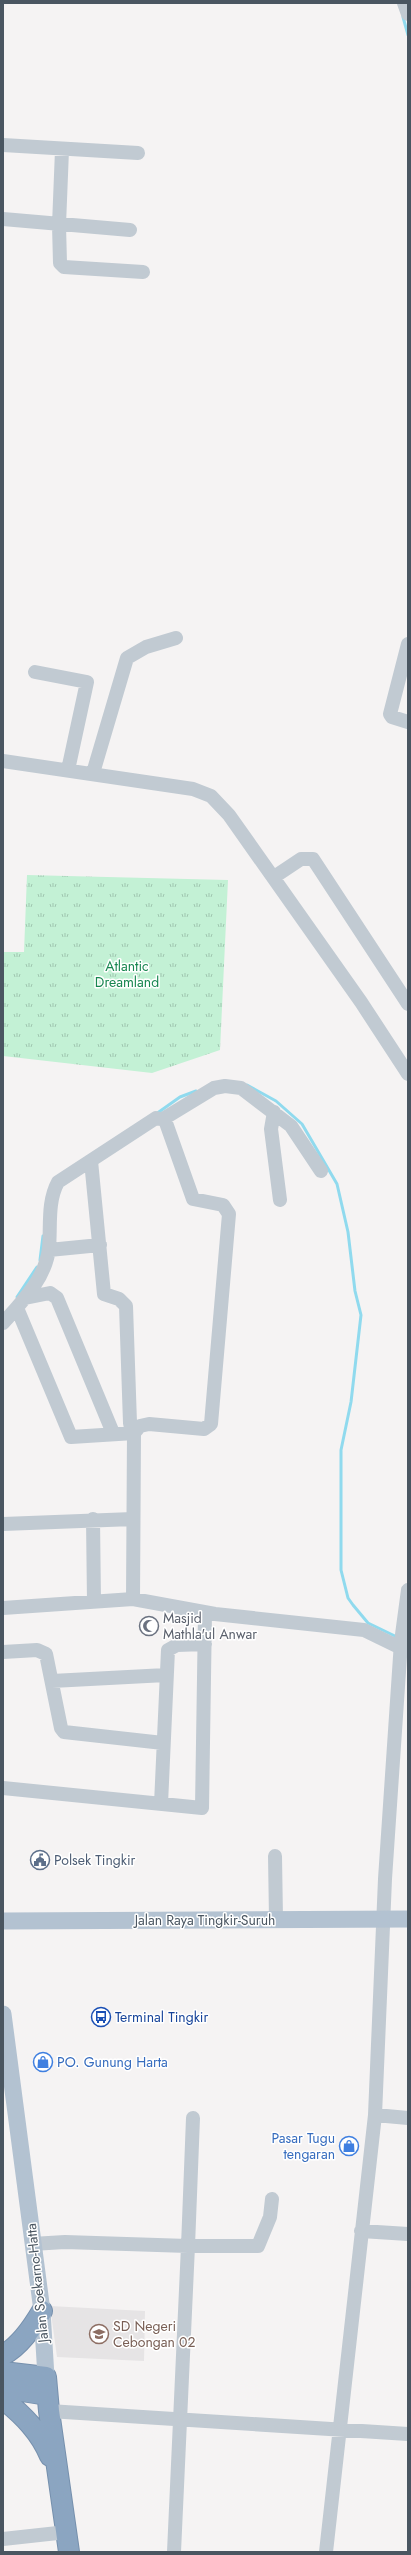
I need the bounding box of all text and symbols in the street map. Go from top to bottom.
park label: Atlantic Dreamland [95,956,159,992]
place label: Masjid Mathla'ul Anwar [163,1608,257,1644]
mosque icon: Masjid Mathla'ul Anwar [138,1615,160,1637]
public building icon: Polsek Tingkir [29,1849,51,1871]
place label: Polsek Tingkir [54,1850,136,1870]
street label: Jalan Raya Tingkir-Suruh [133,1910,275,1930]
bus stop icon: Terminal Tingkir [90,2006,112,2028]
place label: Terminal Tingkir [115,2007,208,2027]
shop icon: PO. Gunung Harta [32,2051,54,2073]
place label: PO. Gunung Harta [57,2052,168,2072]
place label: Pasar Tugu tengaran [272,2128,335,2164]
shop icon: Pasar Tugu tengaran [338,2135,360,2157]
street label: Jalan Soekarno-Hatta [21,2222,53,2346]
place label: SD Negeri Cebongan 02 [113,2316,195,2352]
school or university icon: SD Negeri Cebongan 02 [88,2323,110,2345]

